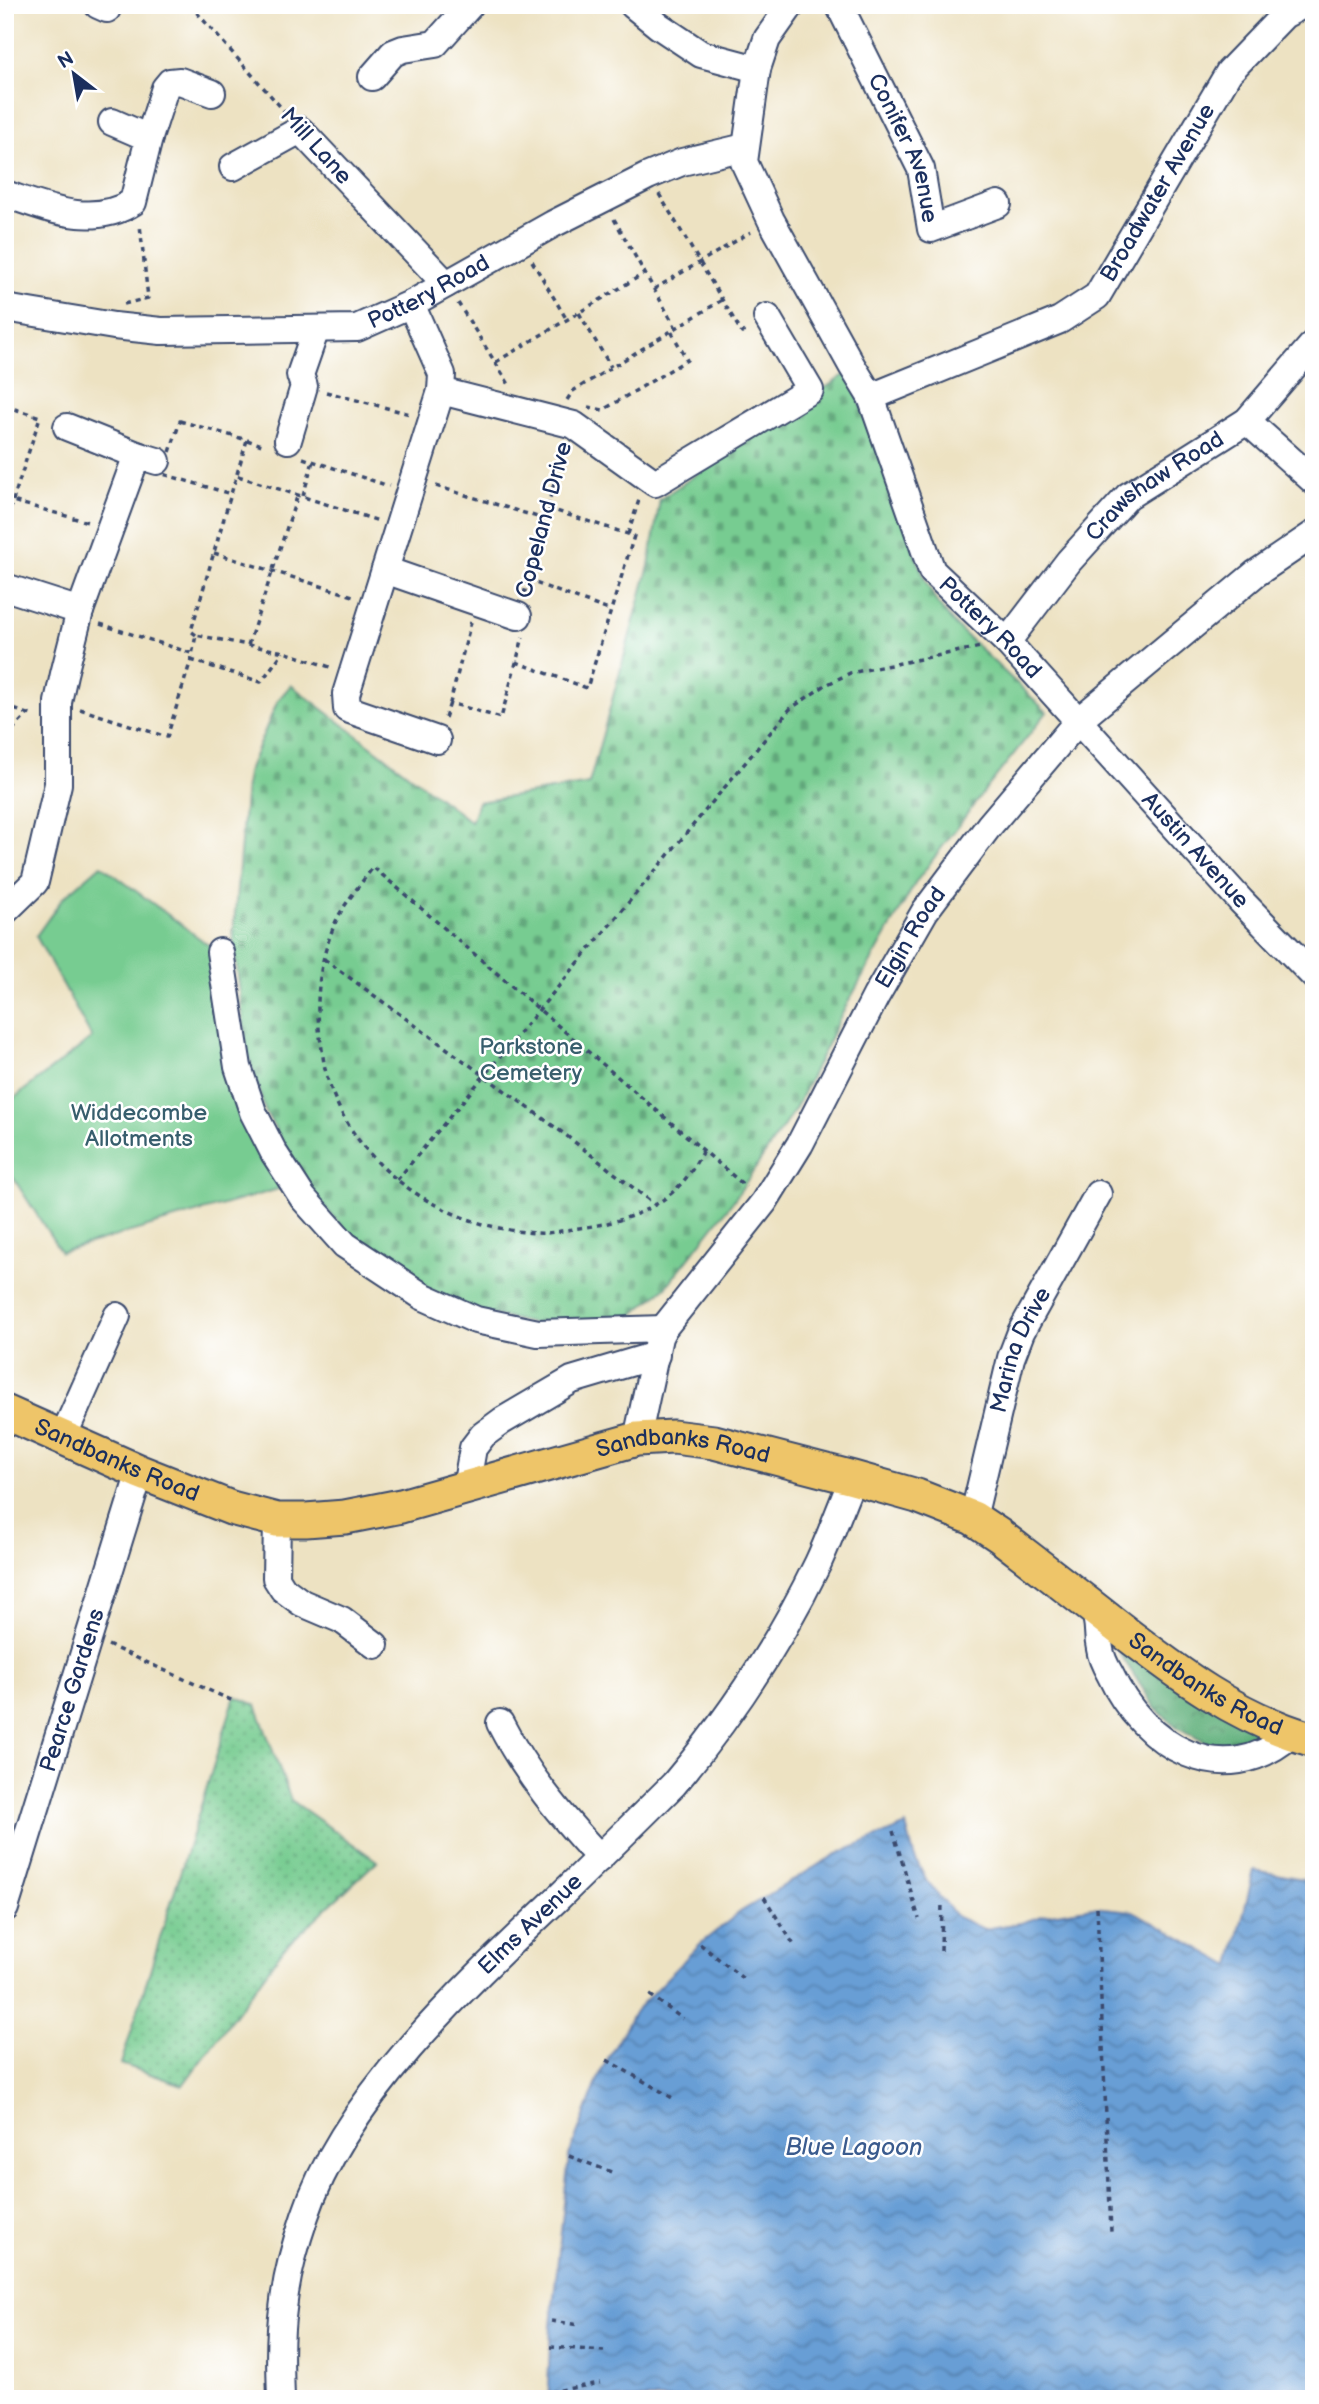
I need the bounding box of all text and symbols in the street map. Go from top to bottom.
north arrow [38,38,108,108]
text: N [54,47,78,74]
street label: Conifer Avenue [861,69,944,225]
street label: Broadwater Avenue [1094,99,1221,287]
street label: Mill Lane [274,102,358,190]
street label: Pottery Road [364,249,495,335]
street label: Crawshaw Road [1080,425,1229,547]
street label: Copeland Drive [510,439,578,601]
street label: Pottery Road [933,571,1047,685]
street label: Austin Avenue [1136,787,1255,914]
street label: Elgin Road [869,881,952,993]
park label: Parkstone Cemetery [479,1033,583,1087]
park label: Widdecombe Allotments [71,1099,207,1153]
street label: Marina Drive [984,1282,1057,1416]
street label: Sandbanks Road [30,1413,203,1508]
street label: Sandbanks Road [593,1423,773,1470]
street label: Pearce Gardens [34,1605,111,1775]
street label: Sandbanks Road [1123,1626,1287,1742]
street label: Elms Avenue [472,1868,589,1981]
water label: Blue Lagoon [785,2133,923,2162]

